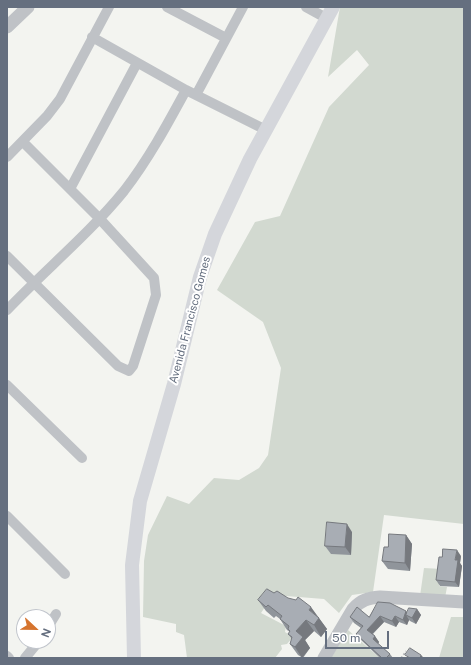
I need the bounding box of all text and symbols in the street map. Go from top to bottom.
street label: Avenida Francisco Gomes [167,255,213,385]
north arrow [16,609,56,649]
scale bar [327,623,391,649]
text: N [39,627,53,639]
text: 50 m [332,631,360,645]

